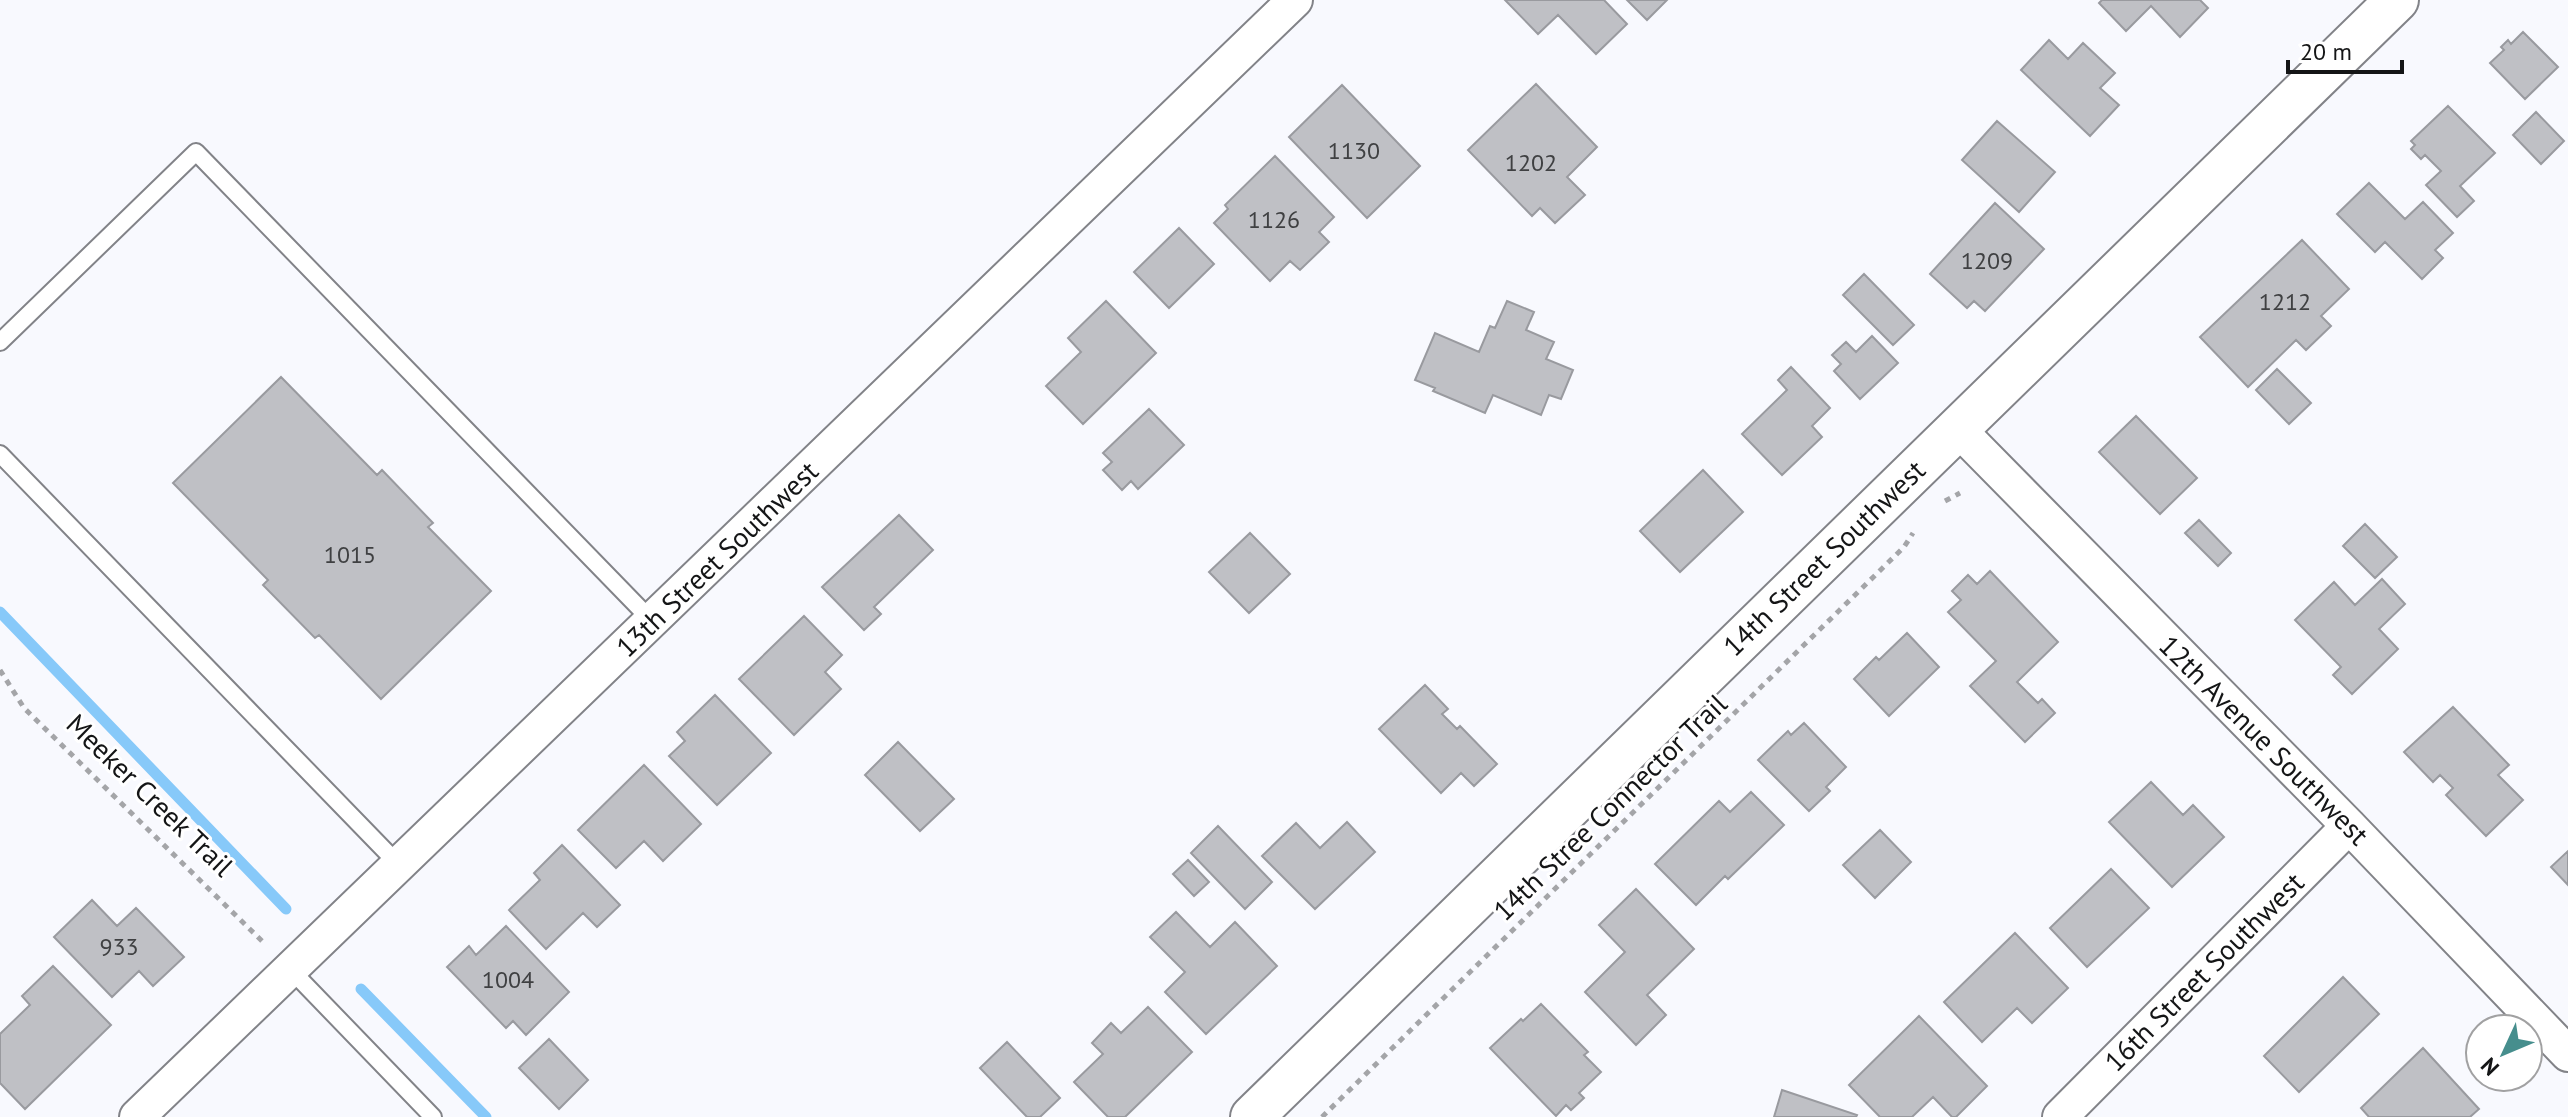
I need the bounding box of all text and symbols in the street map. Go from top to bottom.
scale bar [2288,24,2402,74]
text: 20 m [2300,36,2352,67]
house number: 1130 [1328,135,1380,166]
house number: 1202 [1505,147,1557,178]
house number: 1126 [1248,204,1300,235]
house number: 1209 [1961,245,2013,276]
house number: 1212 [2259,286,2311,317]
street label: 14th Street Southwest [1715,451,1933,664]
street label: 13th Street Southwest [608,452,826,665]
house number: 1015 [324,539,376,570]
street label: 12th Avenue Southwest [2151,627,2378,853]
street label: 14th Stree Connector Trail [1485,685,1735,928]
street label: Meeker Creek Trail [59,705,242,884]
street label: 16th Street Southwest [2096,864,2312,1079]
house number: 933 [99,931,139,962]
house number: 1004 [482,964,534,995]
north arrow [2464,1013,2544,1093]
text: N [2475,1052,2505,1082]

